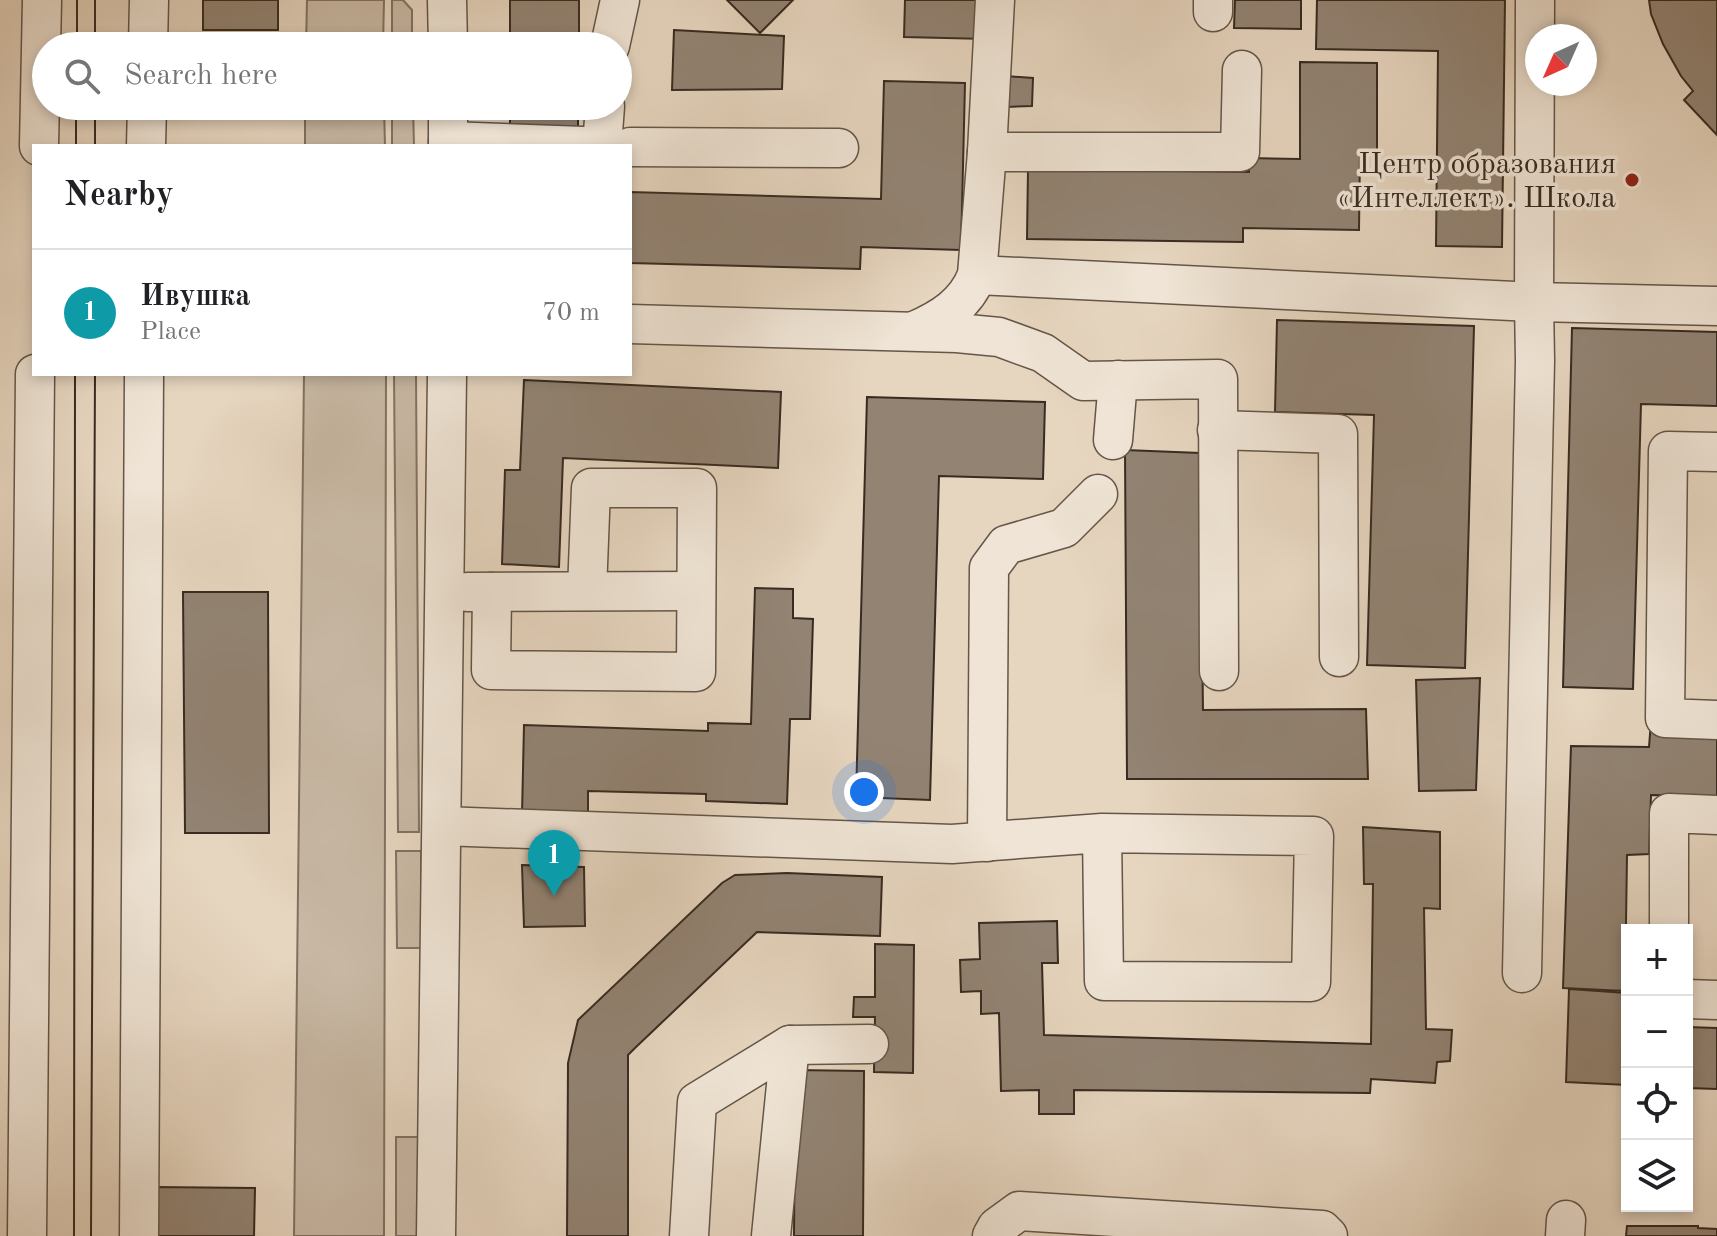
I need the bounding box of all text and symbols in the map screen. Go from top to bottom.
north arrow [1525,24,1597,96]
search box [32,32,632,120]
icon: search [60,54,104,98]
text: Search here [124,61,278,91]
place label: Центр образования «Интеллект». Школа [1337,150,1616,214]
marker: Центр образования «Интеллект». Школа [1623,171,1641,189]
text: Nearby [64,179,174,213]
text: Ивушка [140,282,250,312]
text: 1 [82,300,98,326]
text: 70 m [542,300,600,326]
text: Place [140,319,201,345]
your location [844,772,884,812]
pin: 1 [528,830,580,896]
map controls [1621,924,1693,1212]
button: + [1621,924,1693,996]
button: − [1621,996,1693,1068]
button: locate [1621,1068,1693,1140]
button: layers [1621,1140,1693,1212]

